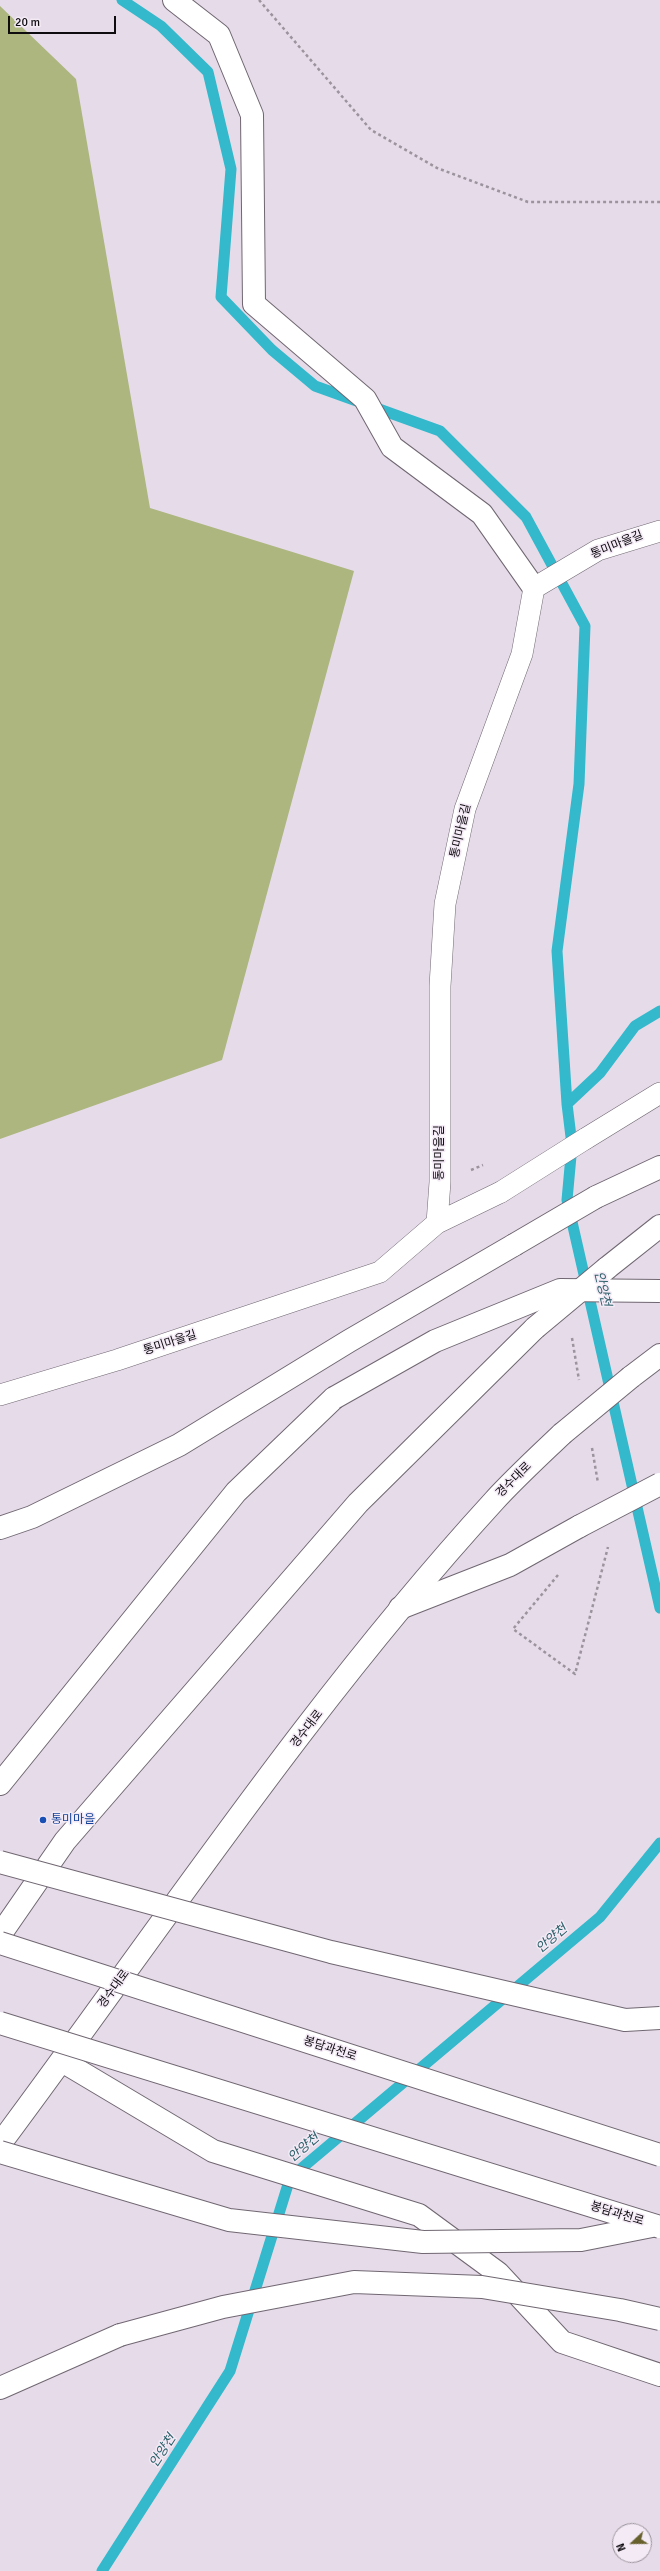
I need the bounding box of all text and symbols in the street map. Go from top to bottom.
scale bar [10,8,118,34]
text: 20 m [15,15,40,30]
street label: 통미마을길 [589,528,645,562]
street label: 통미마을길 [448,802,474,860]
street label: 통미마을길 [433,1125,447,1181]
water label: 안양천 [590,1270,614,1308]
street label: 통미마을길 [142,1328,198,1358]
street label: 경수대로 [493,1459,535,1501]
street label: 경수대로 [288,1707,326,1751]
place label: 통미마을 [51,1813,95,1827]
marker: 통미마을 [38,1815,48,1825]
water label: 안양천 [533,1921,571,1957]
street label: 경수대로 [95,1967,133,2011]
street label: 봉담과천로 [302,2034,358,2064]
water label: 안양천 [285,2130,323,2166]
street label: 봉담과천로 [589,2199,645,2229]
water label: 안양천 [147,2432,179,2470]
north arrow [612,2523,652,2563]
text: N [614,2541,629,2553]

